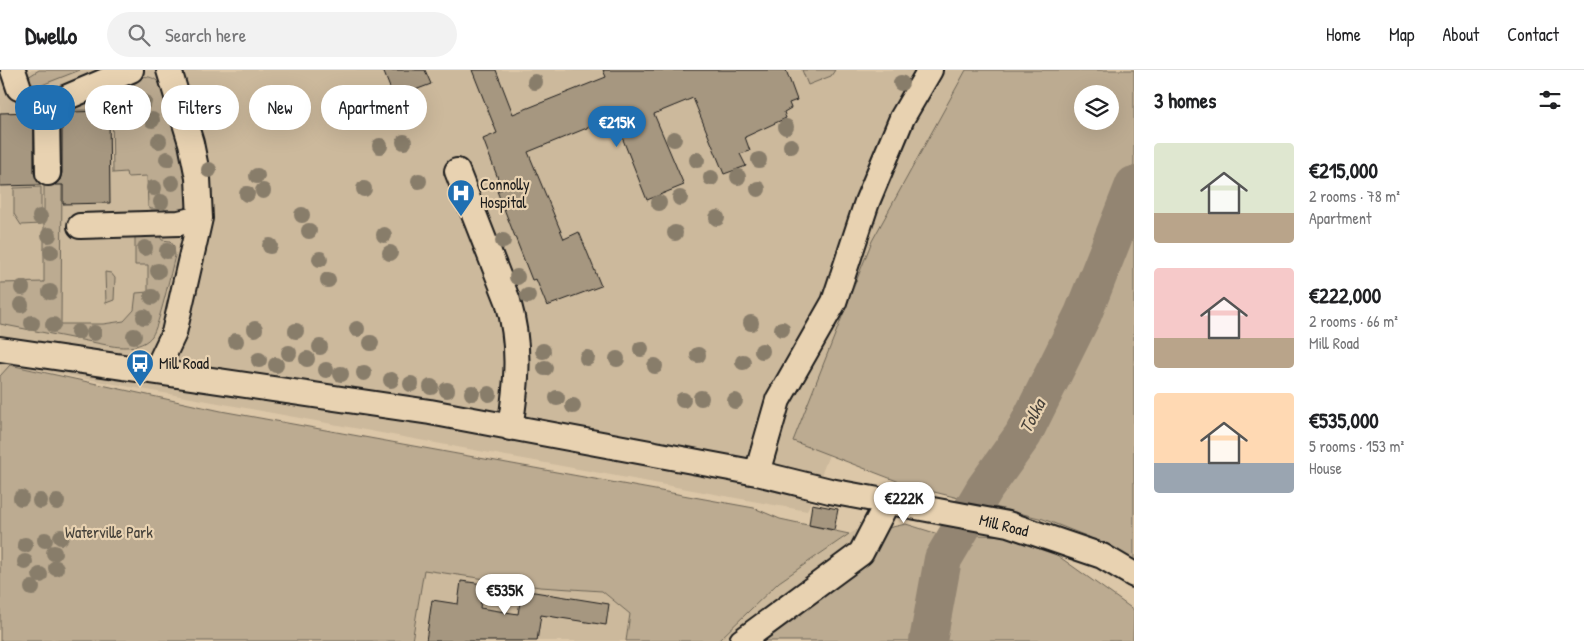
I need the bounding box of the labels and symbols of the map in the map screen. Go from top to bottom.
pin: €215K [582,106,652,148]
place label: Connolly Hospital [480,173,530,213]
hospital icon: Connolly Hospital [446,178,476,217]
bus stop icon: Mill Road [125,348,155,387]
place label: Mill Road [159,352,209,374]
water label: Tolka [1013,393,1052,437]
pin: €222K [869,482,939,524]
street label: Mill Road [977,508,1031,542]
park label: Waterville Park [65,521,153,543]
pin: €535K [470,574,540,616]

